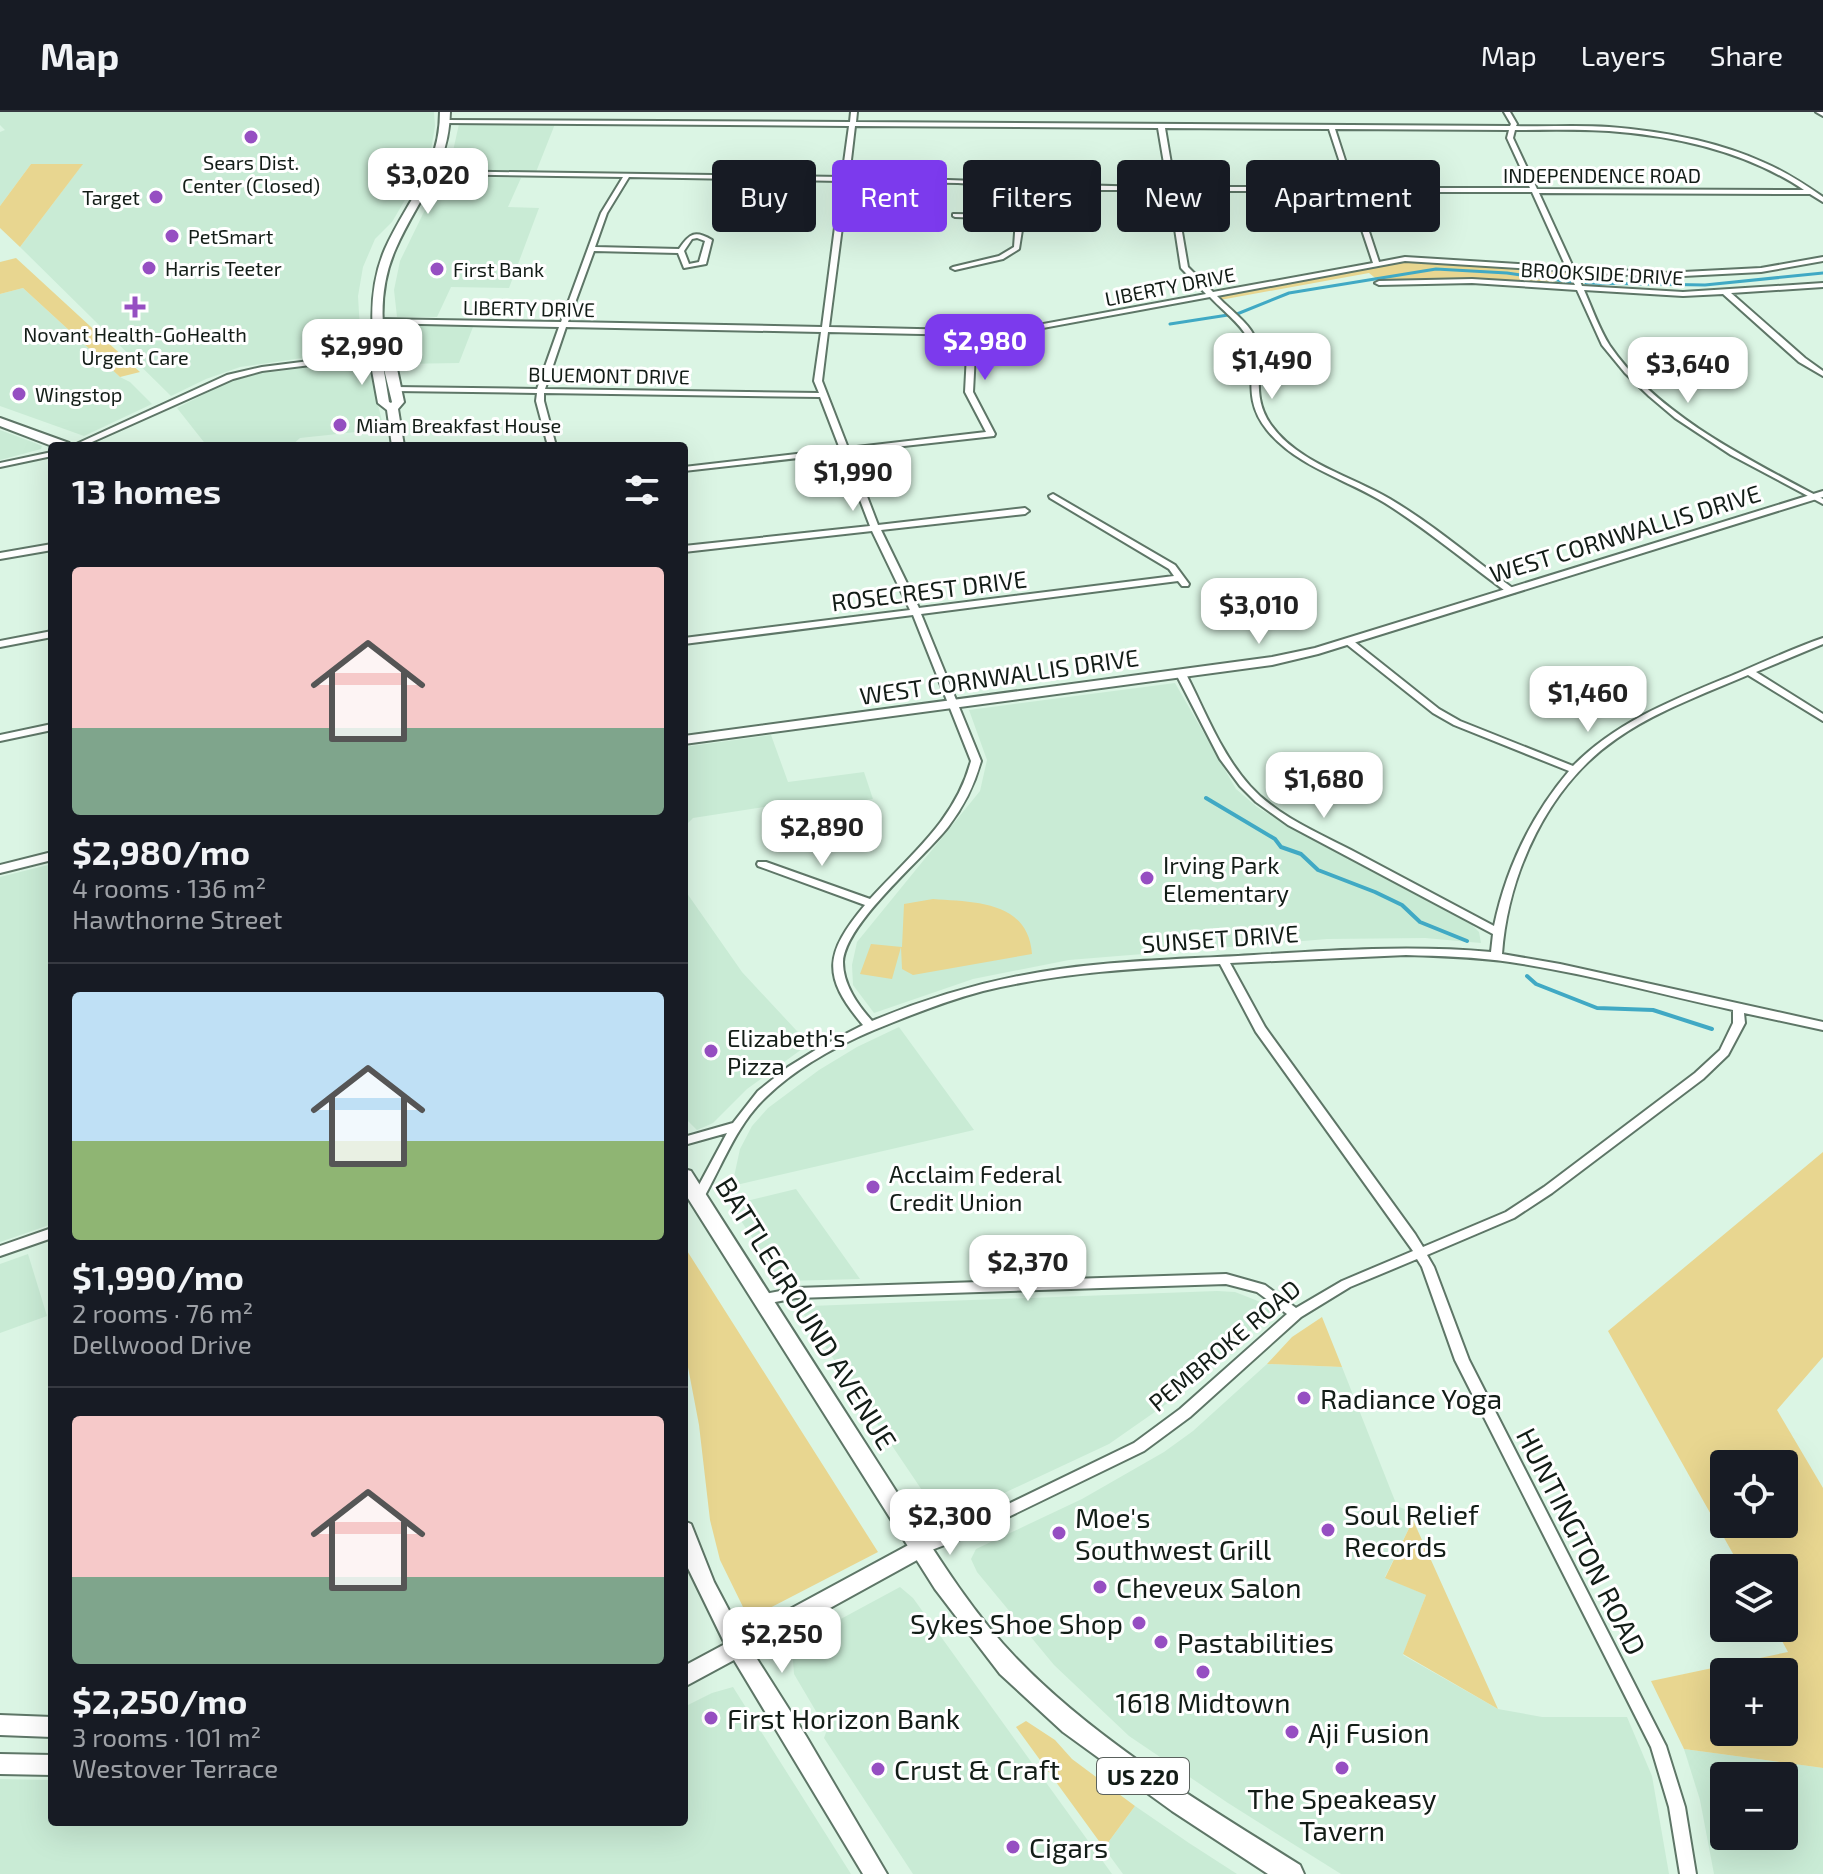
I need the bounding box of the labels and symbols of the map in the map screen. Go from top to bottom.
marker: Sears Dist. Center (Closed) [242,128,260,146]
pin: $3,020 [363,148,493,216]
place label: Sears Dist. Center (Closed) [182,150,320,197]
street label: INDEPENDENCE ROAD [1503,163,1701,187]
place label: Target [82,185,140,209]
marker: Target [147,188,165,206]
place label: PetSmart [188,224,274,248]
marker: PetSmart [163,227,181,245]
place label: Harris Teeter [165,256,282,280]
place label: First Bank [453,257,544,281]
street label: BROOKSIDE DRIVE [1520,257,1684,289]
marker: Harris Teeter [140,259,158,277]
marker: First Bank [428,260,446,278]
street label: LIBERTY DRIVE [1103,262,1237,310]
street label: LIBERTY DRIVE [463,295,595,321]
marker: Novant Health-GoHealth Urgent Care [124,296,146,318]
pin: $2,980 [920,314,1050,382]
pin: $2,990 [297,319,427,387]
place label: Novant Health-GoHealth Urgent Care [23,322,247,369]
pin: $1,490 [1207,333,1337,401]
pin: $3,640 [1623,337,1753,405]
street label: BLUEMONT DRIVE [528,362,690,388]
place label: Wingstop [35,382,122,406]
marker: Wingstop [10,385,28,403]
place label: Miam Breakfast House [356,413,561,437]
marker: Miam Breakfast House [331,416,349,434]
pin: $1,990 [788,445,918,513]
street label: WEST CORNWALLIS DRIVE [1486,478,1764,588]
street label: ROSECREST DRIVE [830,564,1028,616]
pin: $3,010 [1194,578,1324,646]
street label: WEST CORNWALLIS DRIVE [858,642,1140,710]
pin: $1,460 [1523,666,1653,734]
pin: $1,680 [1259,752,1389,820]
pin: $2,890 [757,800,887,868]
place label: Irving Park Elementary [1163,850,1289,907]
marker: Irving Park Elementary [1138,869,1156,887]
street label: SUNSET DRIVE [1141,918,1299,958]
place label: Elizabeth's Pizza [727,1023,846,1080]
marker: Elizabeth's Pizza [702,1042,720,1060]
place label: Acclaim Federal Credit Union [889,1159,1062,1216]
street label: BATTLEGROUND AVENUE [709,1170,905,1456]
marker: Acclaim Federal Credit Union [864,1178,882,1196]
pin: $2,370 [963,1235,1093,1303]
street label: PEMBROKE ROAD [1142,1273,1306,1417]
place label: Radiance Yoga [1320,1381,1502,1415]
marker: Radiance Yoga [1295,1389,1313,1407]
street label: HUNTINGTON ROAD [1510,1422,1654,1660]
pin: $2,300 [885,1489,1015,1557]
place label: Soul Relief Records [1344,1497,1480,1563]
place label: Moe's Southwest Grill [1075,1500,1272,1566]
marker: Soul Relief Records [1319,1521,1337,1539]
marker: Moe's Southwest Grill [1050,1524,1068,1542]
place label: Cheveux Salon [1116,1570,1301,1604]
marker: Cheveux Salon [1091,1578,1109,1596]
place label: Sykes Shoe Shop [910,1606,1123,1640]
pin: $2,250 [717,1607,847,1675]
marker: Sykes Shoe Shop [1130,1614,1148,1632]
place label: Pastabilities [1177,1625,1334,1659]
marker: Pastabilities [1152,1633,1170,1651]
marker: 1618 Midtown [1194,1663,1212,1681]
place label: 1618 Midtown [1116,1685,1290,1719]
place label: First Horizon Bank [727,1701,960,1735]
marker: First Horizon Bank [702,1709,720,1727]
place label: Aji Fusion [1308,1715,1430,1749]
marker: Aji Fusion [1283,1723,1301,1741]
place label: Crust & Craft [894,1752,1060,1786]
road number: US 220 [1097,1758,1189,1794]
marker: The Speakeasy Tavern [1333,1759,1351,1777]
marker: Crust & Craft [869,1760,887,1778]
place label: The Speakeasy Tavern [1247,1781,1437,1847]
place label: Cigars [1029,1830,1108,1864]
marker: Cigars [1004,1838,1022,1856]

